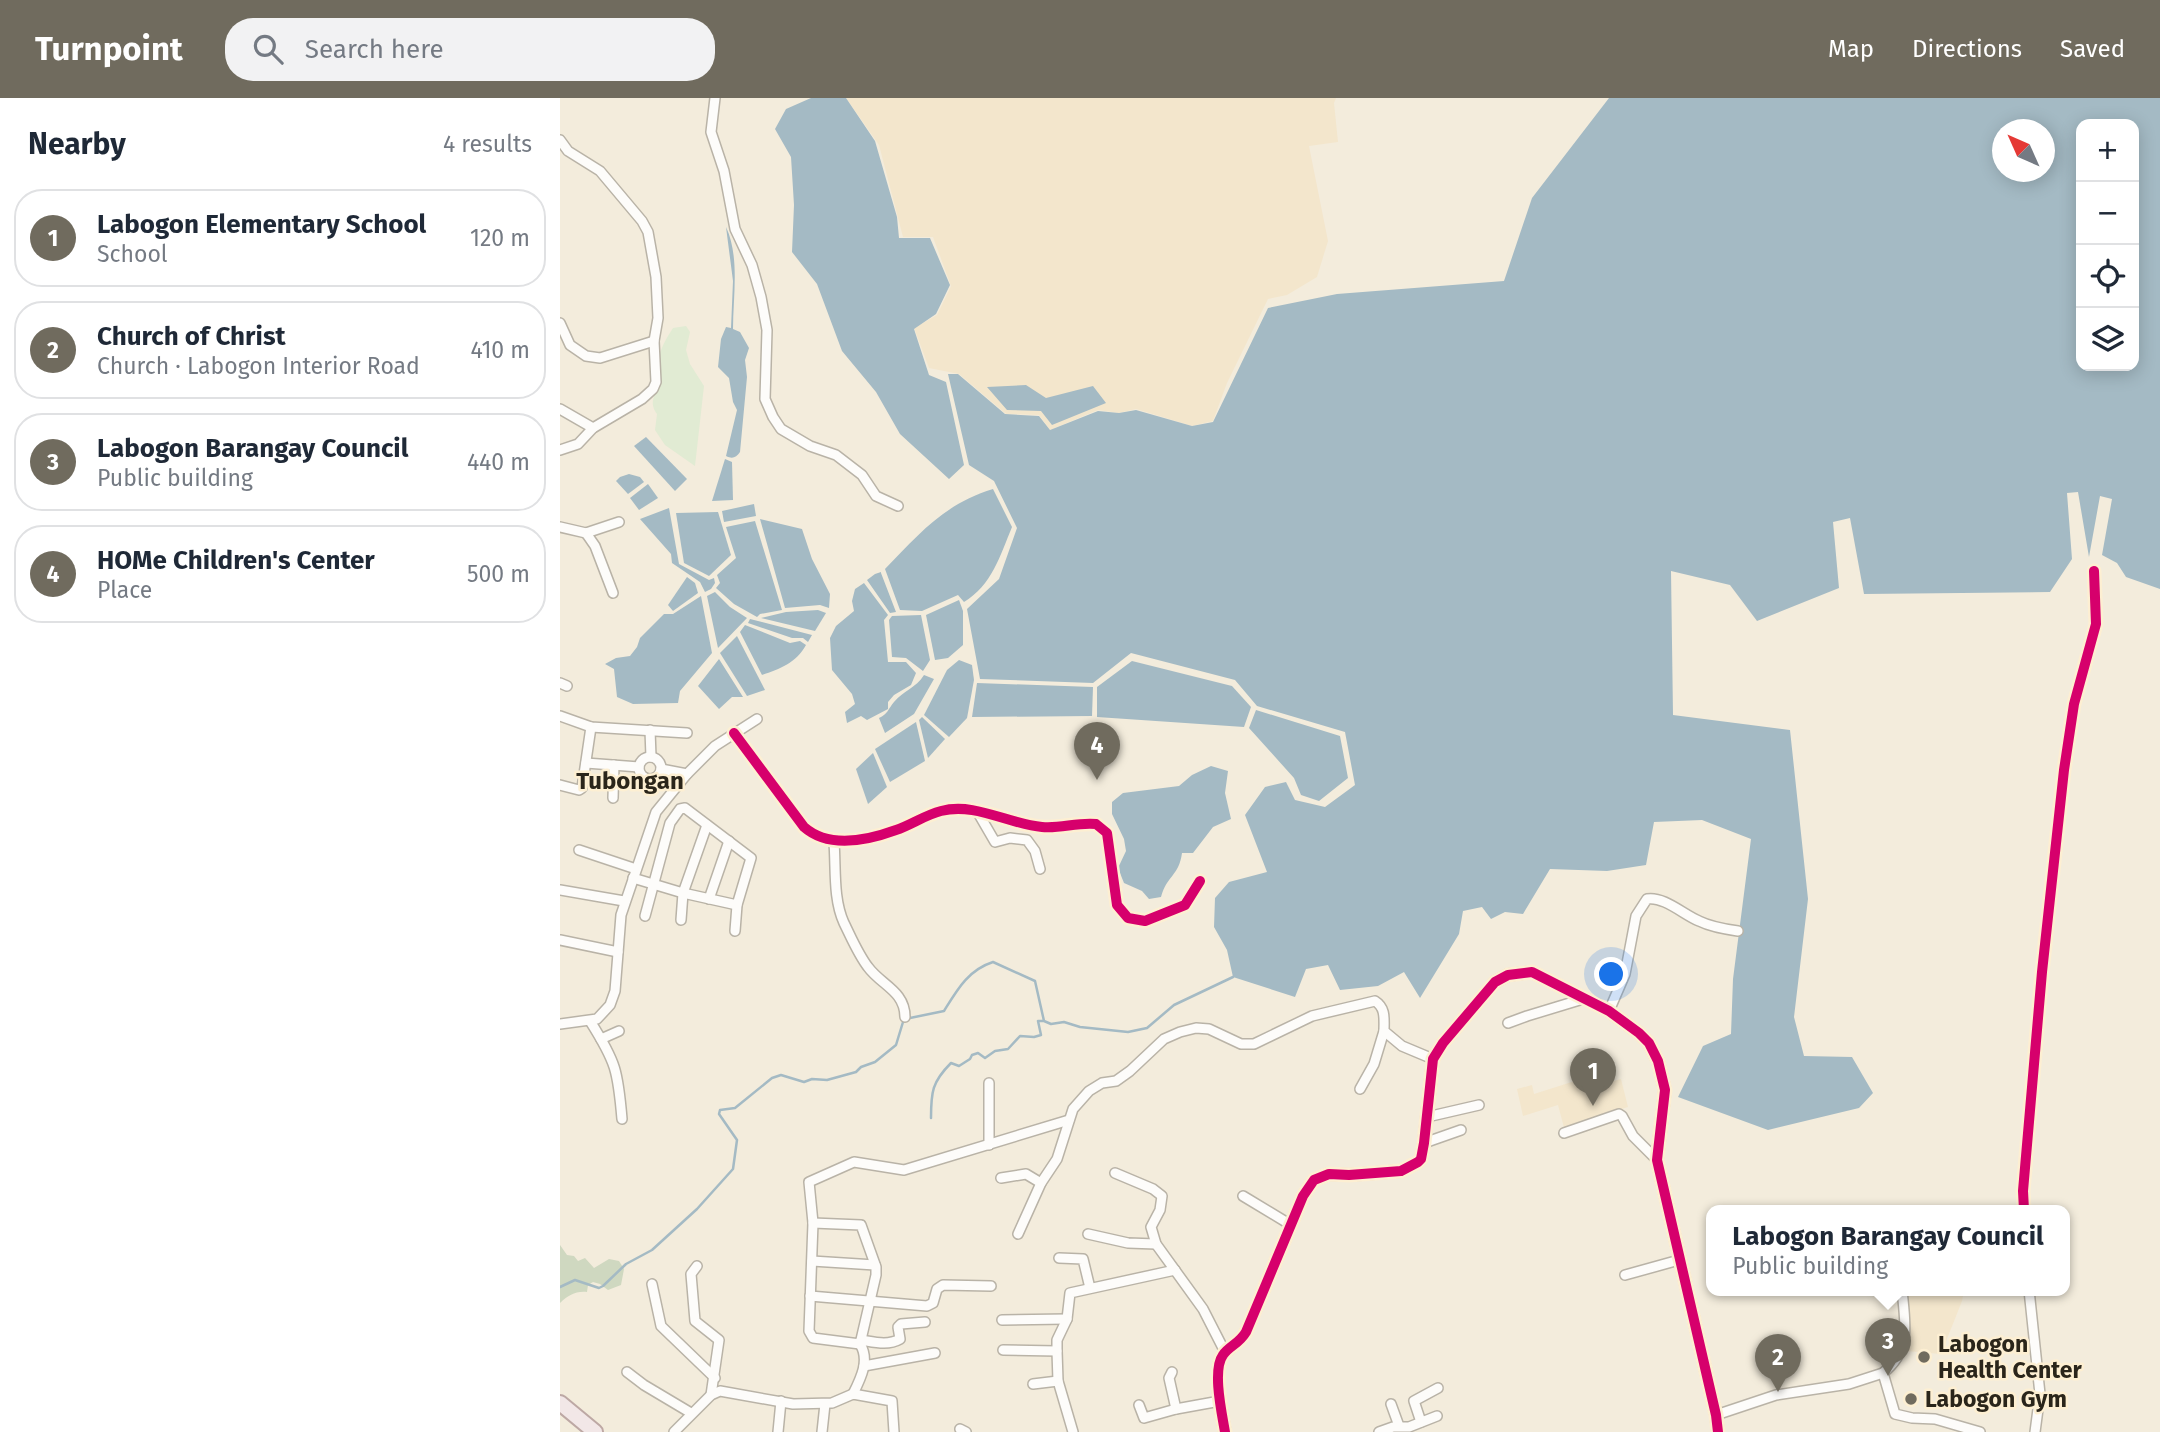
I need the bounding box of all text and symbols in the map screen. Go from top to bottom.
search box [225,18,715,81]
text: Turnpoint [35,29,183,69]
icon: search [249,30,287,68]
text: Search here [305,34,444,65]
text: Map [1828,35,1874,63]
text: Directions [1912,35,2022,63]
text: Saved [2060,35,2125,63]
north arrow [1992,119,2055,182]
map controls [2076,119,2139,371]
button: + [2076,119,2139,182]
text: Nearby [28,126,126,162]
text: 4 results [443,130,532,158]
button: − [2076,182,2139,245]
text: Labogon Elementary School [97,209,426,240]
text: 1 [48,224,58,252]
text: 120 m [470,224,530,252]
text: School [97,240,168,268]
button: locate [2076,245,2139,308]
button: layers [2076,308,2139,371]
text: Church of Christ [97,321,285,352]
text: 2 [47,336,59,364]
text: 410 m [470,336,530,364]
text: Church · Labogon Interior Road [97,352,420,380]
text: Labogon Barangay Council [97,433,408,464]
text: 3 [47,448,59,476]
text: 440 m [467,448,530,476]
text: Public building [97,464,253,492]
text: HOMe Children's Center [97,545,375,576]
text: 4 [47,560,60,588]
text: 500 m [467,560,530,588]
text: Place [97,576,152,604]
pin: 4 [1074,722,1120,780]
district label: Tubongan [576,767,684,795]
your location [1594,957,1628,991]
pin: 1 [1570,1048,1616,1106]
popup [1706,1205,2070,1296]
text: Labogon Barangay Council [1732,1221,2044,1252]
text: Public building [1732,1252,1888,1280]
pin: 3 [1865,1318,1911,1376]
place label: Labogon Health Center [1938,1330,2082,1384]
pin: 2 [1755,1334,1801,1392]
marker: Labogon Health Center [1916,1349,1932,1365]
place label: Labogon Gym [1925,1385,2067,1413]
marker: Labogon Gym [1903,1391,1919,1407]

